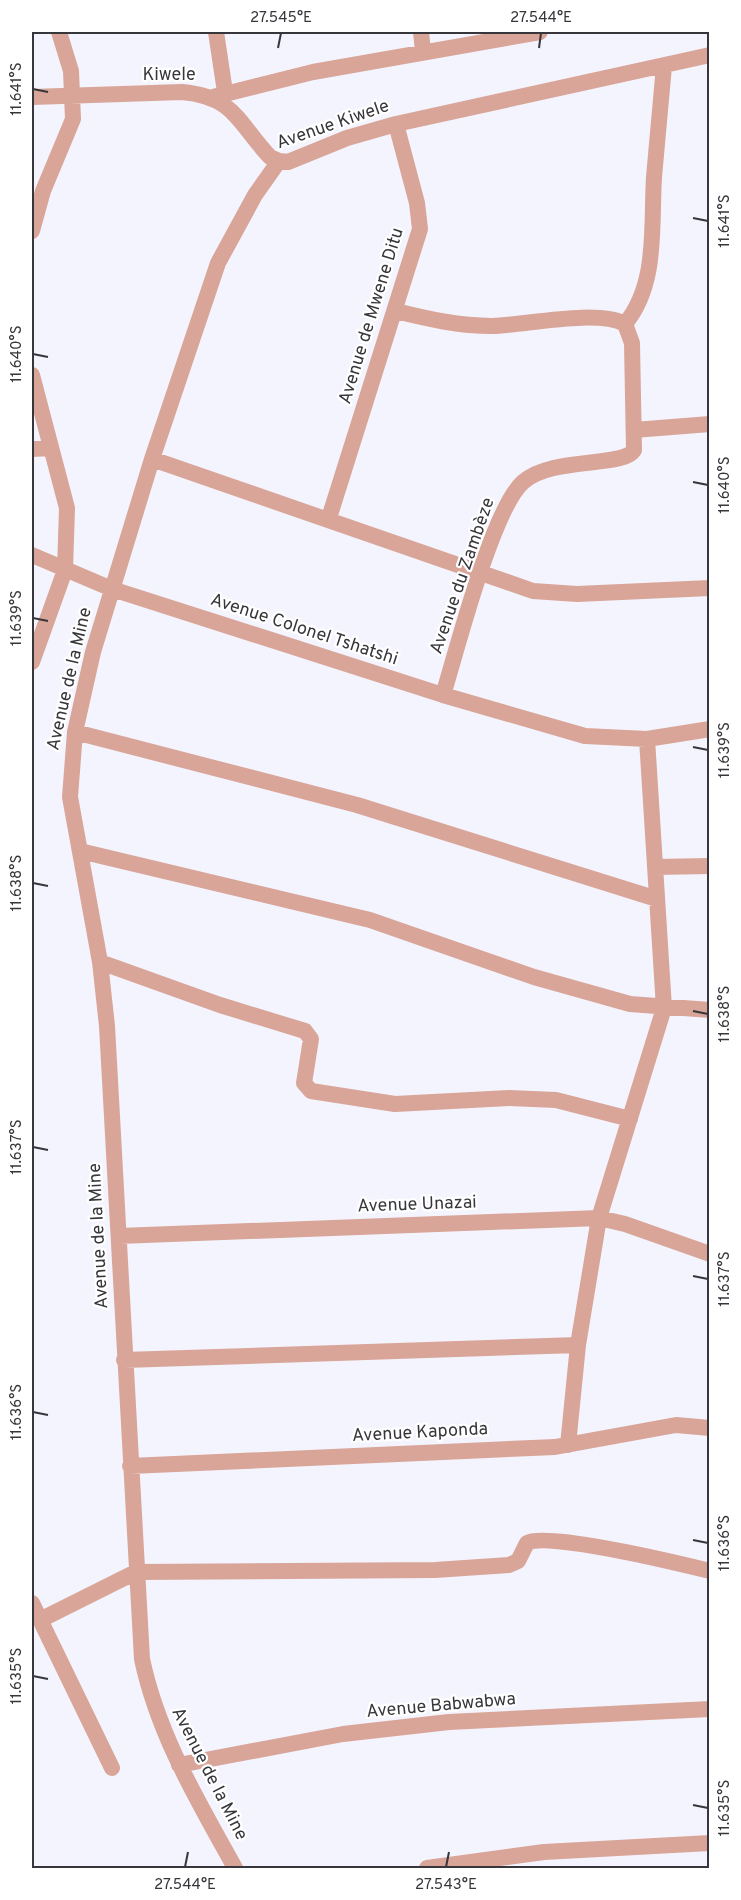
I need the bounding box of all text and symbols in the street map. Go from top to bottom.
text: 27.545°E [250,9,312,28]
text: 27.544°E [510,9,572,28]
text: 11.641°S [8,62,27,116]
street label: Kiwele [142,64,196,87]
street label: Avenue Kiwele [274,95,392,155]
text: 11.641°S [716,194,735,248]
street label: Avenue de Mwene Ditu [334,225,410,407]
text: 11.640°S [8,325,27,383]
text: 11.640°S [716,456,735,514]
street label: Avenue du Zambèze [425,495,501,657]
street label: Avenue Colonel Tshatshi [207,589,401,671]
text: 11.639°S [8,590,27,646]
street label: Avenue de la Mine [42,605,98,753]
text: 11.639°S [716,722,735,778]
text: 11.638°S [8,855,27,911]
text: 11.638°S [716,986,735,1042]
text: 11.637°S [8,1119,27,1175]
street label: Avenue de la Mine [84,1163,114,1309]
street label: Avenue Unazai [357,1191,477,1219]
text: 11.637°S [716,1251,735,1307]
text: 11.636°S [8,1384,27,1440]
street label: Avenue Kaponda [351,1418,489,1448]
text: 11.636°S [716,1515,735,1571]
text: 11.635°S [8,1648,27,1704]
street label: Avenue Babwabwa [365,1688,517,1724]
street label: Avenue de la Mine [166,1704,252,1844]
text: 11.635°S [716,1780,735,1836]
text: 27.544°E [154,1876,216,1895]
text: 27.543°E [415,1876,477,1895]

